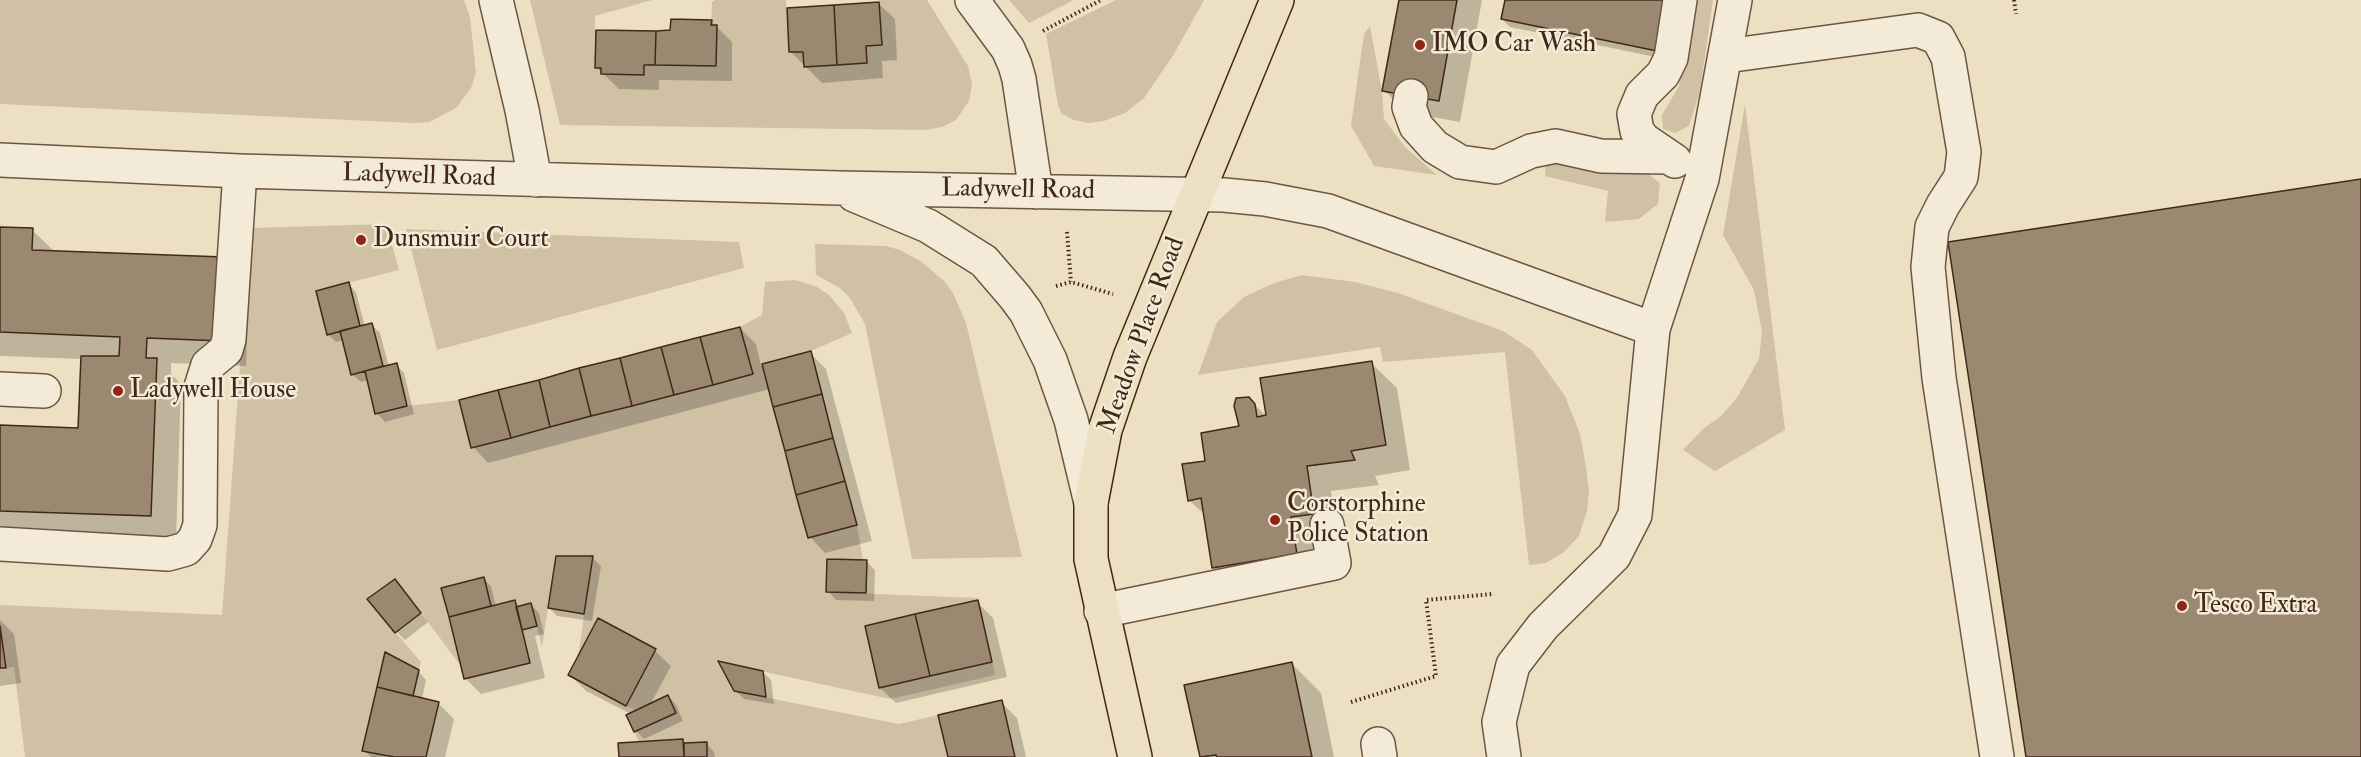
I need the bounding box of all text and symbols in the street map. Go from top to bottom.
place label: IMO Car Wash [1432,29,1596,61]
marker: IMO Car Wash [1413,38,1427,52]
street label: Ladywell Road [342,159,496,195]
street label: Ladywell Road [941,174,1095,208]
place label: Dunsmuir Court [373,224,549,256]
marker: Dunsmuir Court [354,233,368,247]
street label: Meadow Place Road [1093,234,1193,438]
place label: Ladywell House [130,375,296,407]
marker: Ladywell House [111,384,125,398]
place label: Corstorphine Police Station [1287,489,1429,550]
marker: Corstorphine Police Station [1268,513,1282,527]
place label: Tesco Extra [2194,590,2317,622]
marker: Tesco Extra [2175,599,2189,613]

